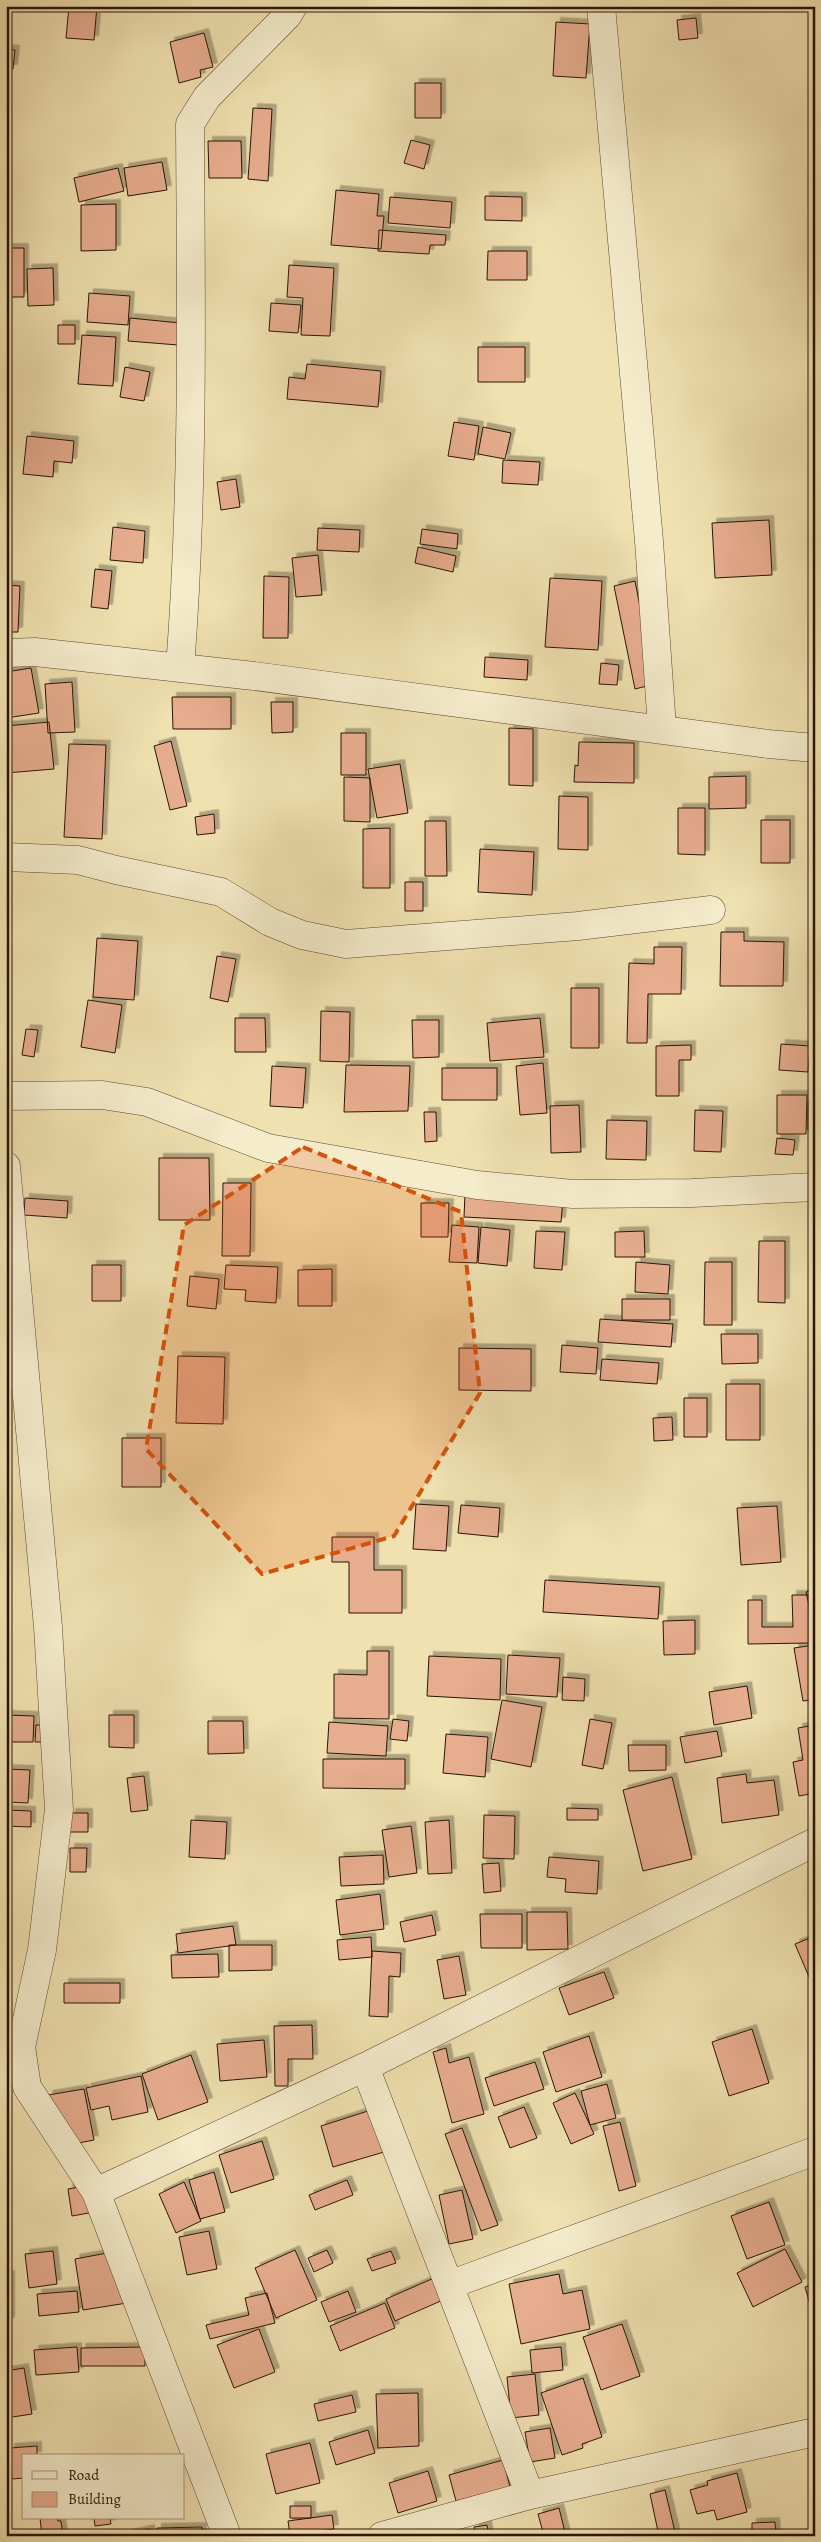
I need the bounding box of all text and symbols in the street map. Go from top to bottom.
legend [22,2454,185,2520]
text: Road [68,2465,100,2485]
text: Building [68,2489,121,2509]

